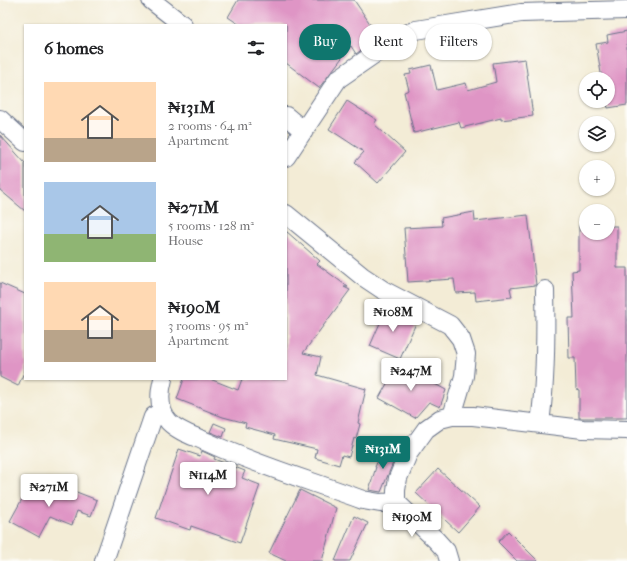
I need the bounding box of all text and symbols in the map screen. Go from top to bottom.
chip: Buy [299,24,351,60]
chip: Rent [359,24,417,60]
chip: Filters [425,24,492,60]
icon: filters [245,37,267,59]
text: 6 homes [44,38,104,58]
map controls [579,72,615,240]
button: locate [579,72,615,108]
text: ₦131M [168,97,215,117]
icon: home [76,98,124,146]
button: layers [579,116,615,152]
text: 2 rooms · 64 m² [168,118,252,133]
text: Apartment [168,133,229,148]
button: + [579,160,615,196]
text: ₦271M [168,197,219,217]
icon: home [76,198,124,246]
button: − [579,204,615,240]
text: 5 rooms · 128 m² [168,218,254,233]
text: House [168,233,203,248]
text: ₦190M [168,297,220,317]
icon: home [76,298,124,346]
pin: ₦108M [365,299,421,333]
text: ₦108M [373,304,413,319]
text: 3 rooms · 95 m² [168,318,248,333]
text: Apartment [168,333,229,348]
pin: ₦247M [383,358,439,392]
text: ₦247M [390,363,432,378]
pin: ₦131M [355,436,411,470]
text: ₦131M [365,441,401,456]
pin: ₦114M [180,462,236,496]
text: ₦114M [189,467,227,482]
pin: ₦271M [21,474,77,508]
text: ₦271M [30,479,68,494]
pin: ₦190M [384,504,440,538]
text: ₦190M [392,509,432,524]

